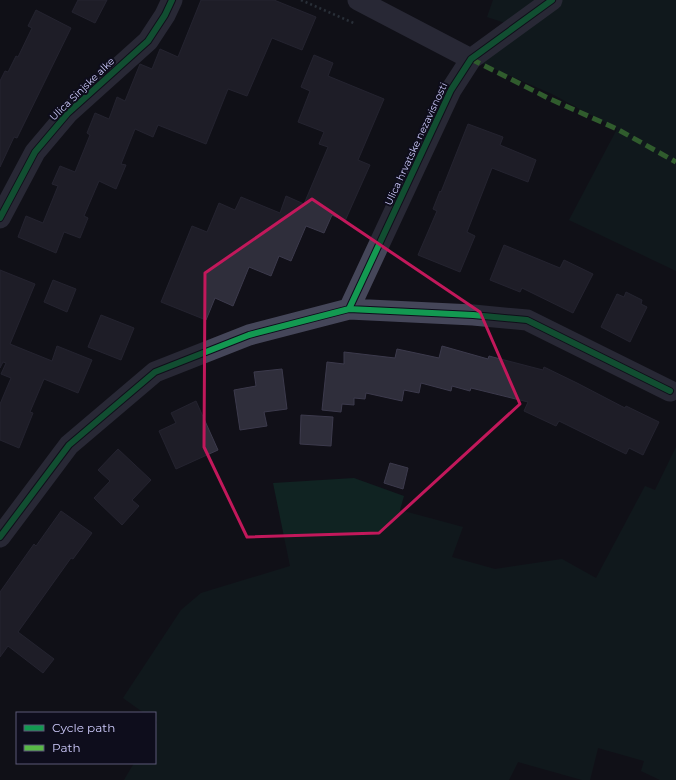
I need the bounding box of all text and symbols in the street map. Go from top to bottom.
street label: Ulica Sinjske alke [47,55,117,123]
street label: Ulica hrvatske nezavisnosti [382,80,450,208]
legend [16,712,156,764]
text: Cycle path [52,720,115,735]
text: Path [52,740,81,755]

